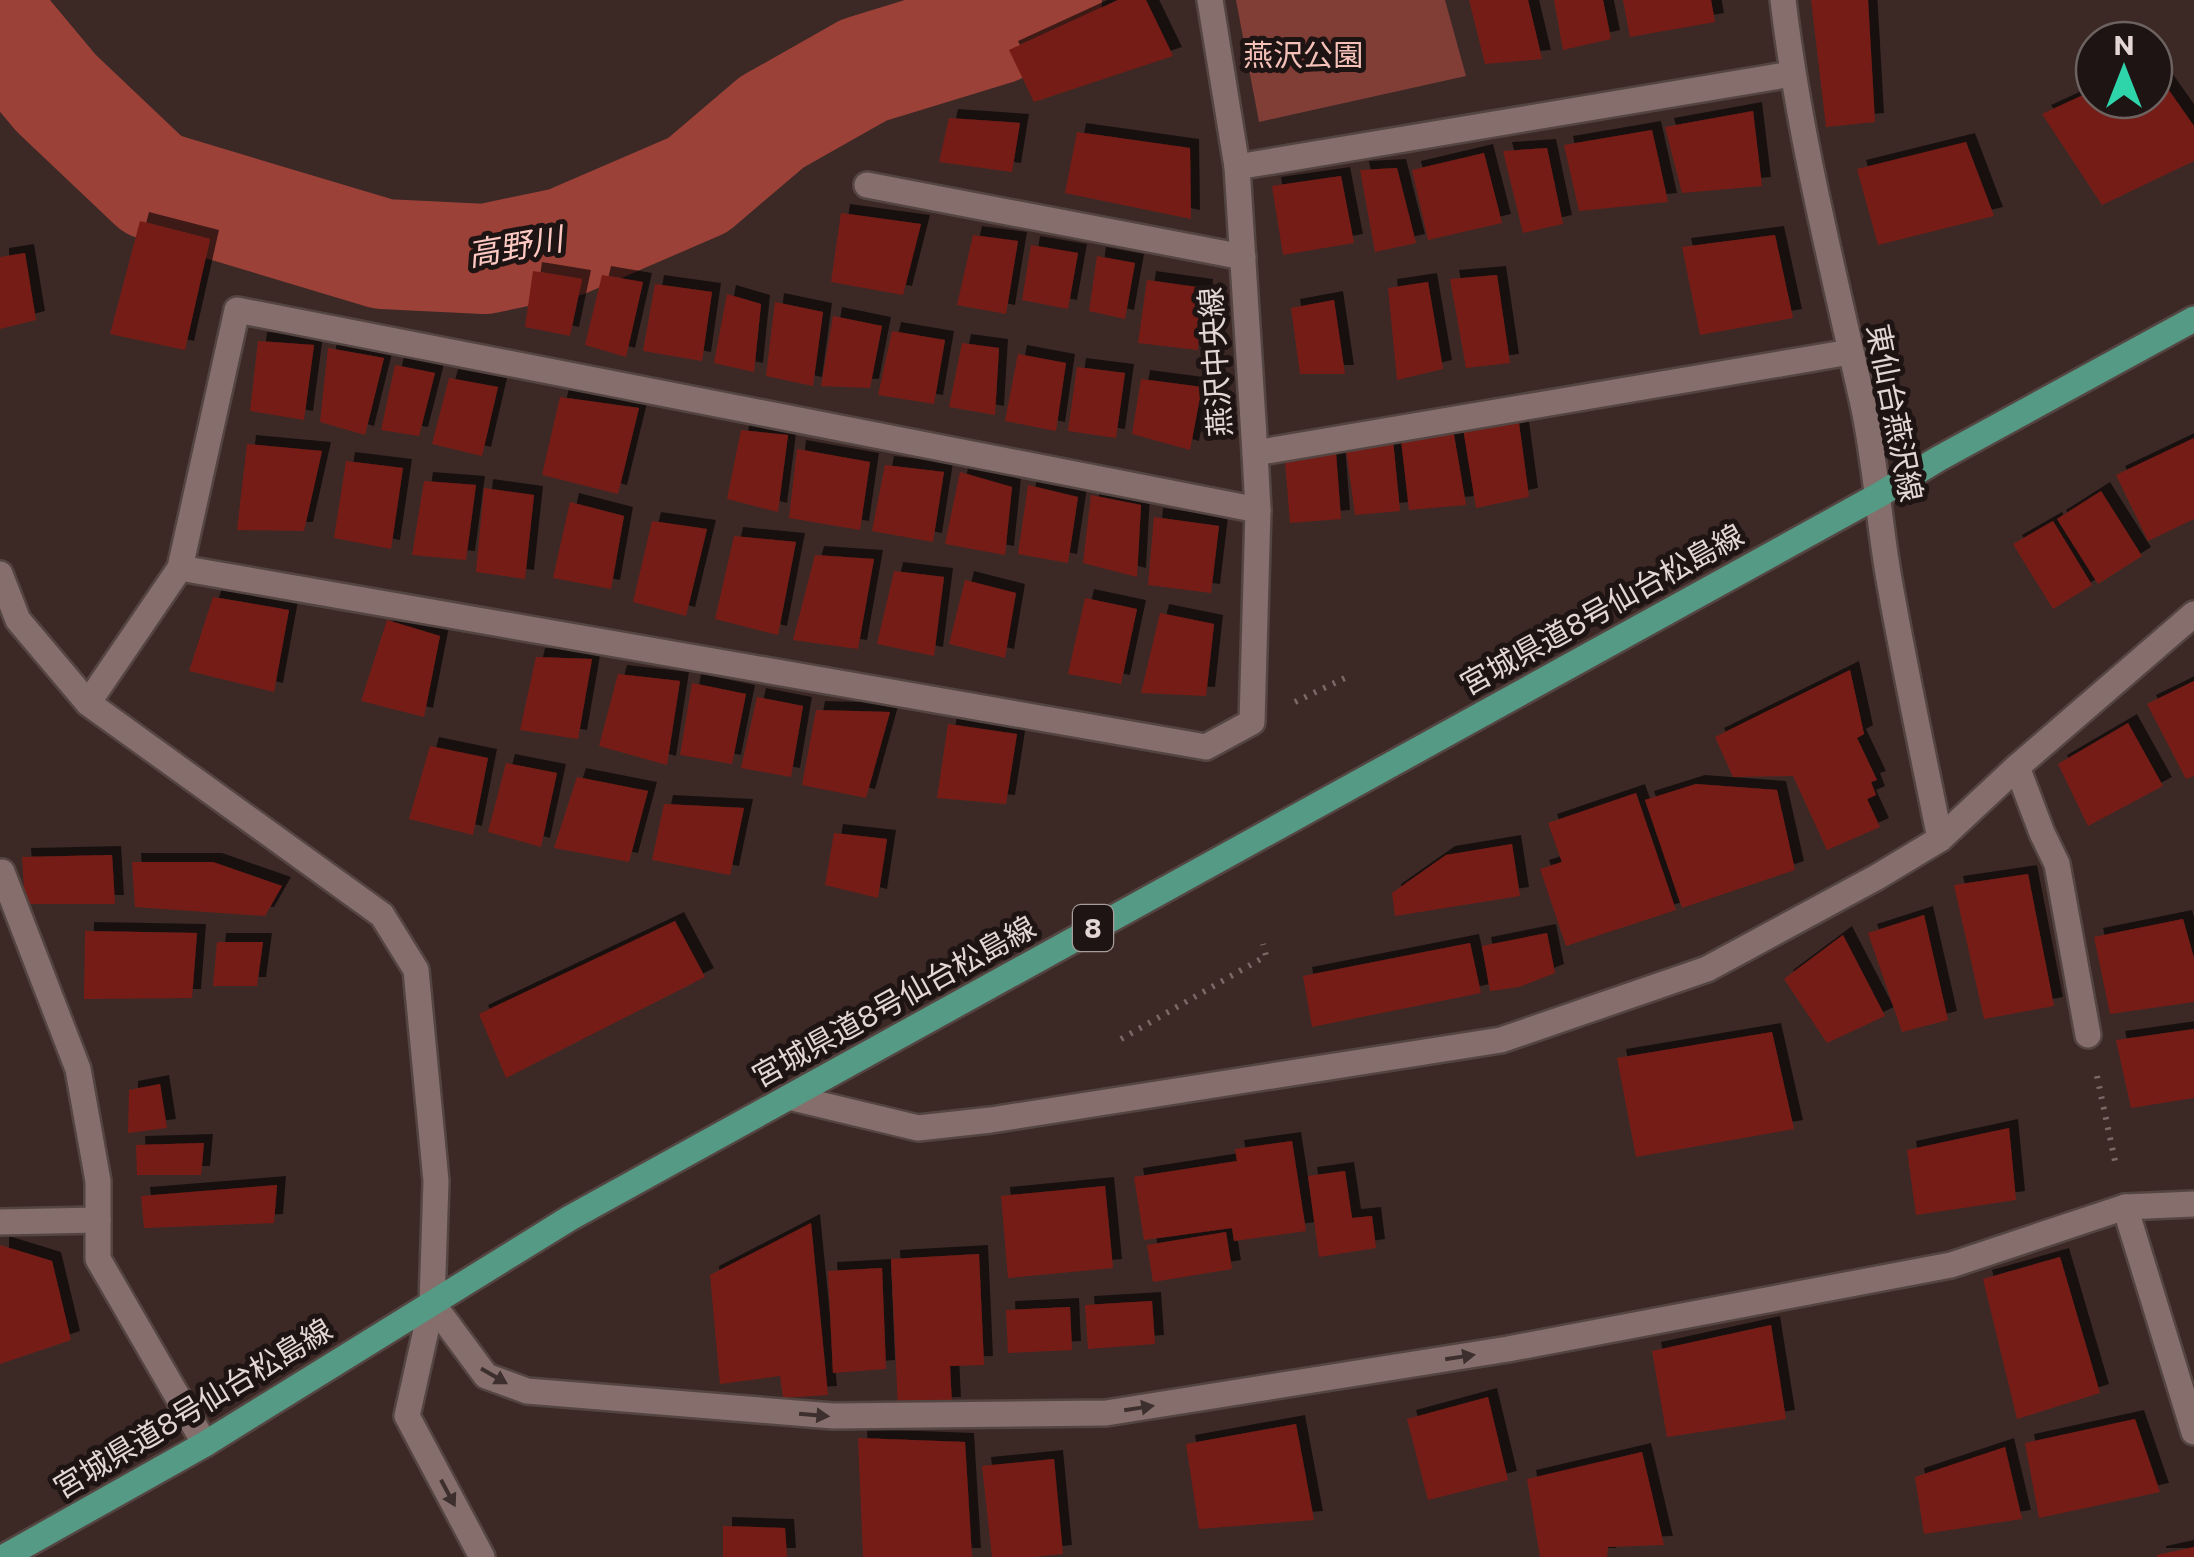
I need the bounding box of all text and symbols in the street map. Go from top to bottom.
north arrow [2074,20,2174,120]
text: N [2114,27,2135,61]
park label: 燕沢公園 [1243,35,1363,72]
water label: 高野川 [464,216,568,273]
street label: 燕沢中央線 [1190,286,1237,438]
street label: 東仙台燕沢線 [1861,321,1932,504]
street label: 宮城県道8号仙台松島線 [1453,514,1749,701]
road number: 8 [1073,905,1113,951]
street label: 宮城県道8号仙台松島線 [745,906,1041,1093]
street label: 宮城県道8号仙台松島線 [46,1309,338,1505]
one-way arrow [1444,1349,1476,1364]
one-way arrow [481,1366,509,1384]
one-way arrow [1124,1400,1155,1415]
one-way arrow [799,1407,831,1423]
one-way arrow [439,1479,456,1508]

